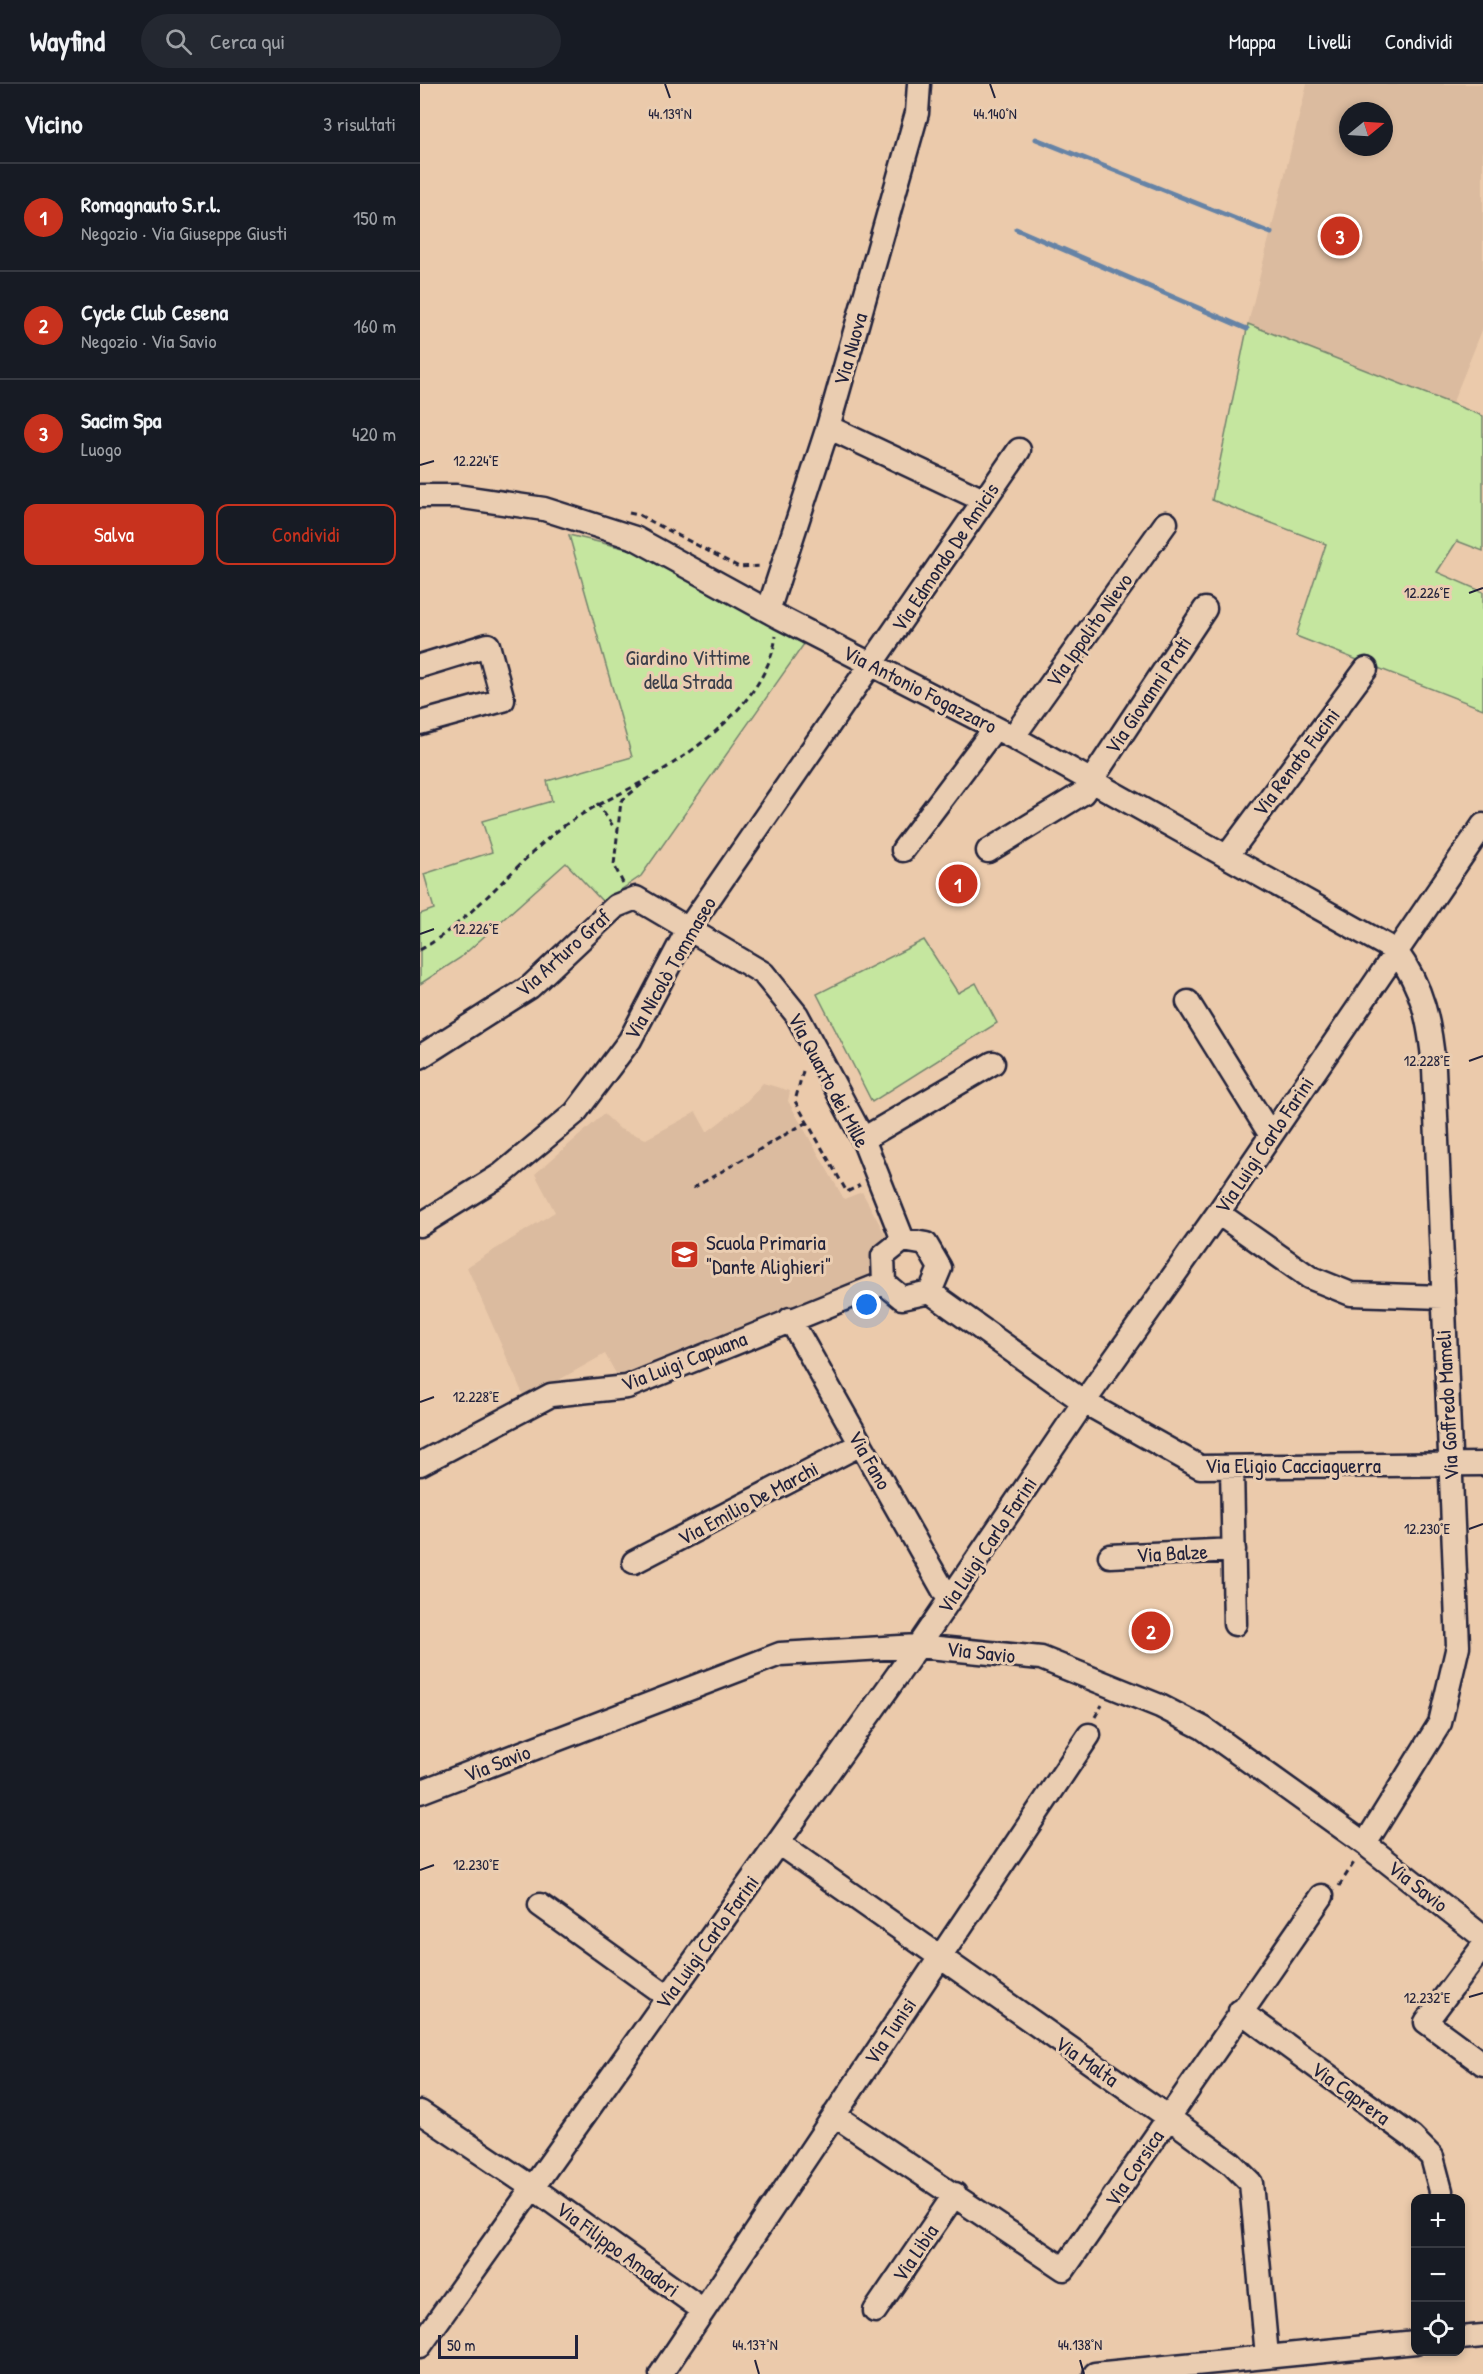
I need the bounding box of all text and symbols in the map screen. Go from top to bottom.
search box [141,14,561,68]
text: Wayfind [30,22,105,60]
icon: search [162,25,195,58]
text: Cerca qui [210,26,285,56]
text: Mappa [1229,27,1276,56]
text: Livelli [1309,27,1352,56]
text: Condividi [1385,27,1453,56]
north arrow [1339,102,1393,156]
text: 44.139°N [648,103,692,124]
text: 44.140°N [973,103,1017,124]
text: Vicino [24,106,83,141]
text: 3 risultati [323,110,396,137]
text: Romagnauto S.r.l. [81,189,221,219]
text: 1 [40,204,47,231]
text: 150 m [353,204,396,231]
pin: 3 [1320,214,1360,258]
text: Negozio · Via Giuseppe Giusti [81,219,288,246]
text: Cycle Club Cesena [81,297,228,327]
street label: Via Nuova [826,309,874,389]
text: 2 [39,312,48,339]
text: 160 m [354,312,396,339]
text: Negozio · Via Savio [81,327,217,354]
text: Sacim Spa [81,405,161,435]
text: 3 [39,420,48,447]
text: 420 m [352,420,396,447]
text: Luogo [81,435,121,462]
text: 12.224°E [453,450,499,471]
street label: Via Edmondo De Amicis [884,477,1006,637]
button: Salva [24,504,204,565]
button: Condividi [216,504,396,565]
street label: Via Ippolito Nievo [1039,567,1139,693]
text: 12.226°E [1404,582,1450,603]
street label: Via Giovanni Prati [1098,630,1198,760]
street label: Via Antonio Fogazzaro [838,638,1002,740]
park label: Giardino Vittime della Strada [625,643,751,696]
street label: Via Renato Fucini [1246,702,1346,822]
pin: 1 [938,862,978,906]
street label: Via Nicolò Tommaseo [617,891,723,1045]
street label: Via Arturo Graf [509,902,617,1004]
text: 12.226°E [453,918,499,939]
street label: Via Quarto dei Mille [781,1007,877,1153]
text: 12.228°E [1404,1050,1451,1071]
street label: Via Luigi Carlo Farini [1207,1071,1321,1219]
place label: Scuola Primaria "Dante Alighieri" [706,1228,831,1281]
school or university icon: Scuola Primaria "Dante Alighieri" [669,1238,701,1270]
your location [852,1290,881,1319]
street label: Via Luigi Capuana [617,1324,751,1398]
street label: Via Goffredo Mameli [1429,1329,1465,1481]
text: 12.228°E [453,1386,500,1407]
street label: Via Fano [842,1425,898,1495]
street label: Via Eligio Cacciaguerra [1205,1451,1381,1480]
street label: Via Emilio De Marchi [673,1454,823,1552]
street label: Via Luigi Carlo Farini [930,1471,1044,1619]
text: 12.230°E [1404,1518,1450,1539]
street label: Via Balze [1136,1537,1208,1569]
pin: 2 [1132,1608,1170,1654]
street label: Via Savio [945,1634,1017,1670]
street label: Via Savio [460,1737,534,1789]
street label: Via Savio [1382,1853,1454,1919]
text: 12.230°E [453,1854,499,1875]
street label: Via Luigi Carlo Farini [648,1869,766,2015]
text: 12.232°E [1404,1987,1451,2008]
street label: Via Tunisi [857,1992,923,2070]
street label: Via Malta [1049,2029,1125,2093]
street label: Via Caprera [1306,2055,1396,2131]
street label: Via Corsica [1098,2124,1170,2212]
street label: Via Filippo Amadori [550,2194,686,2304]
map controls [1411,2194,1465,2356]
button: + [1411,2194,1465,2248]
street label: Via Libia [885,2218,945,2288]
button: − [1411,2248,1465,2302]
button: locate [1411,2302,1465,2356]
scale bar [438,2332,578,2360]
text: 50 m [447,2334,476,2356]
text: 44.137°N [732,2334,778,2355]
text: 44.138°N [1058,2334,1102,2355]

